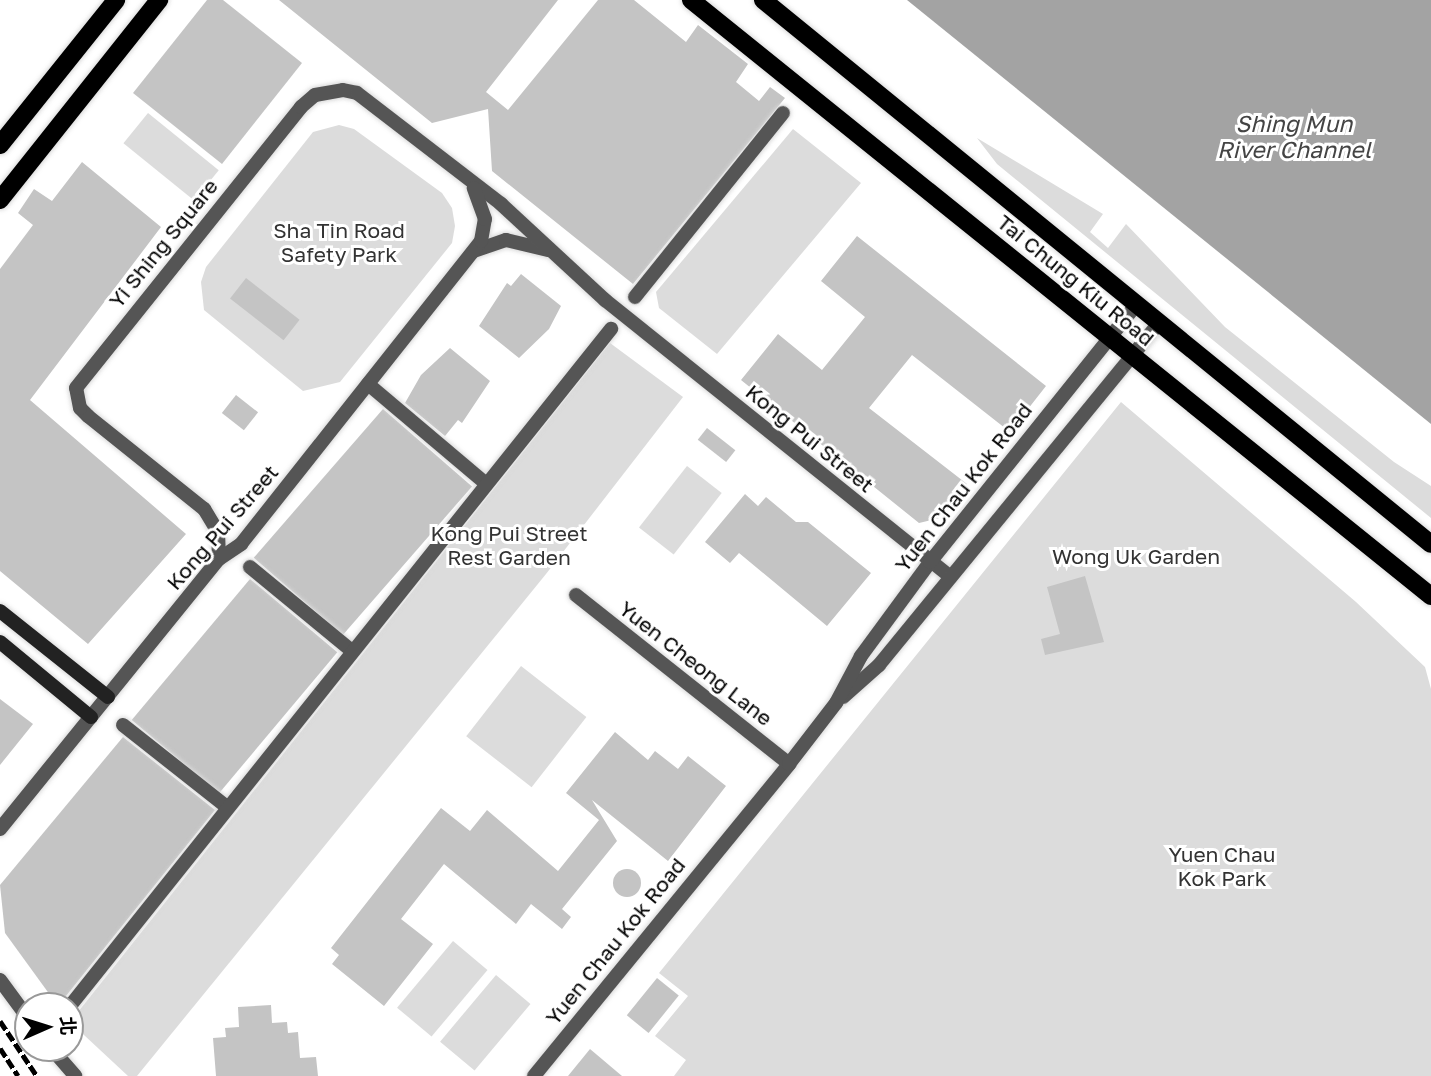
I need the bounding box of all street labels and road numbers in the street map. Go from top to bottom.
street label: Yi Shing Square [103,173,223,313]
street label: Tai Chung Kiu Road [993,209,1159,351]
street label: Kong Pui Street [741,379,879,497]
street label: Yuen Chau Kok Road [889,397,1037,577]
street label: Kong Pui Street [161,459,283,595]
street label: Yuen Cheong Lane [614,595,778,731]
street label: Yuen Chau Kok Road [540,852,690,1030]

